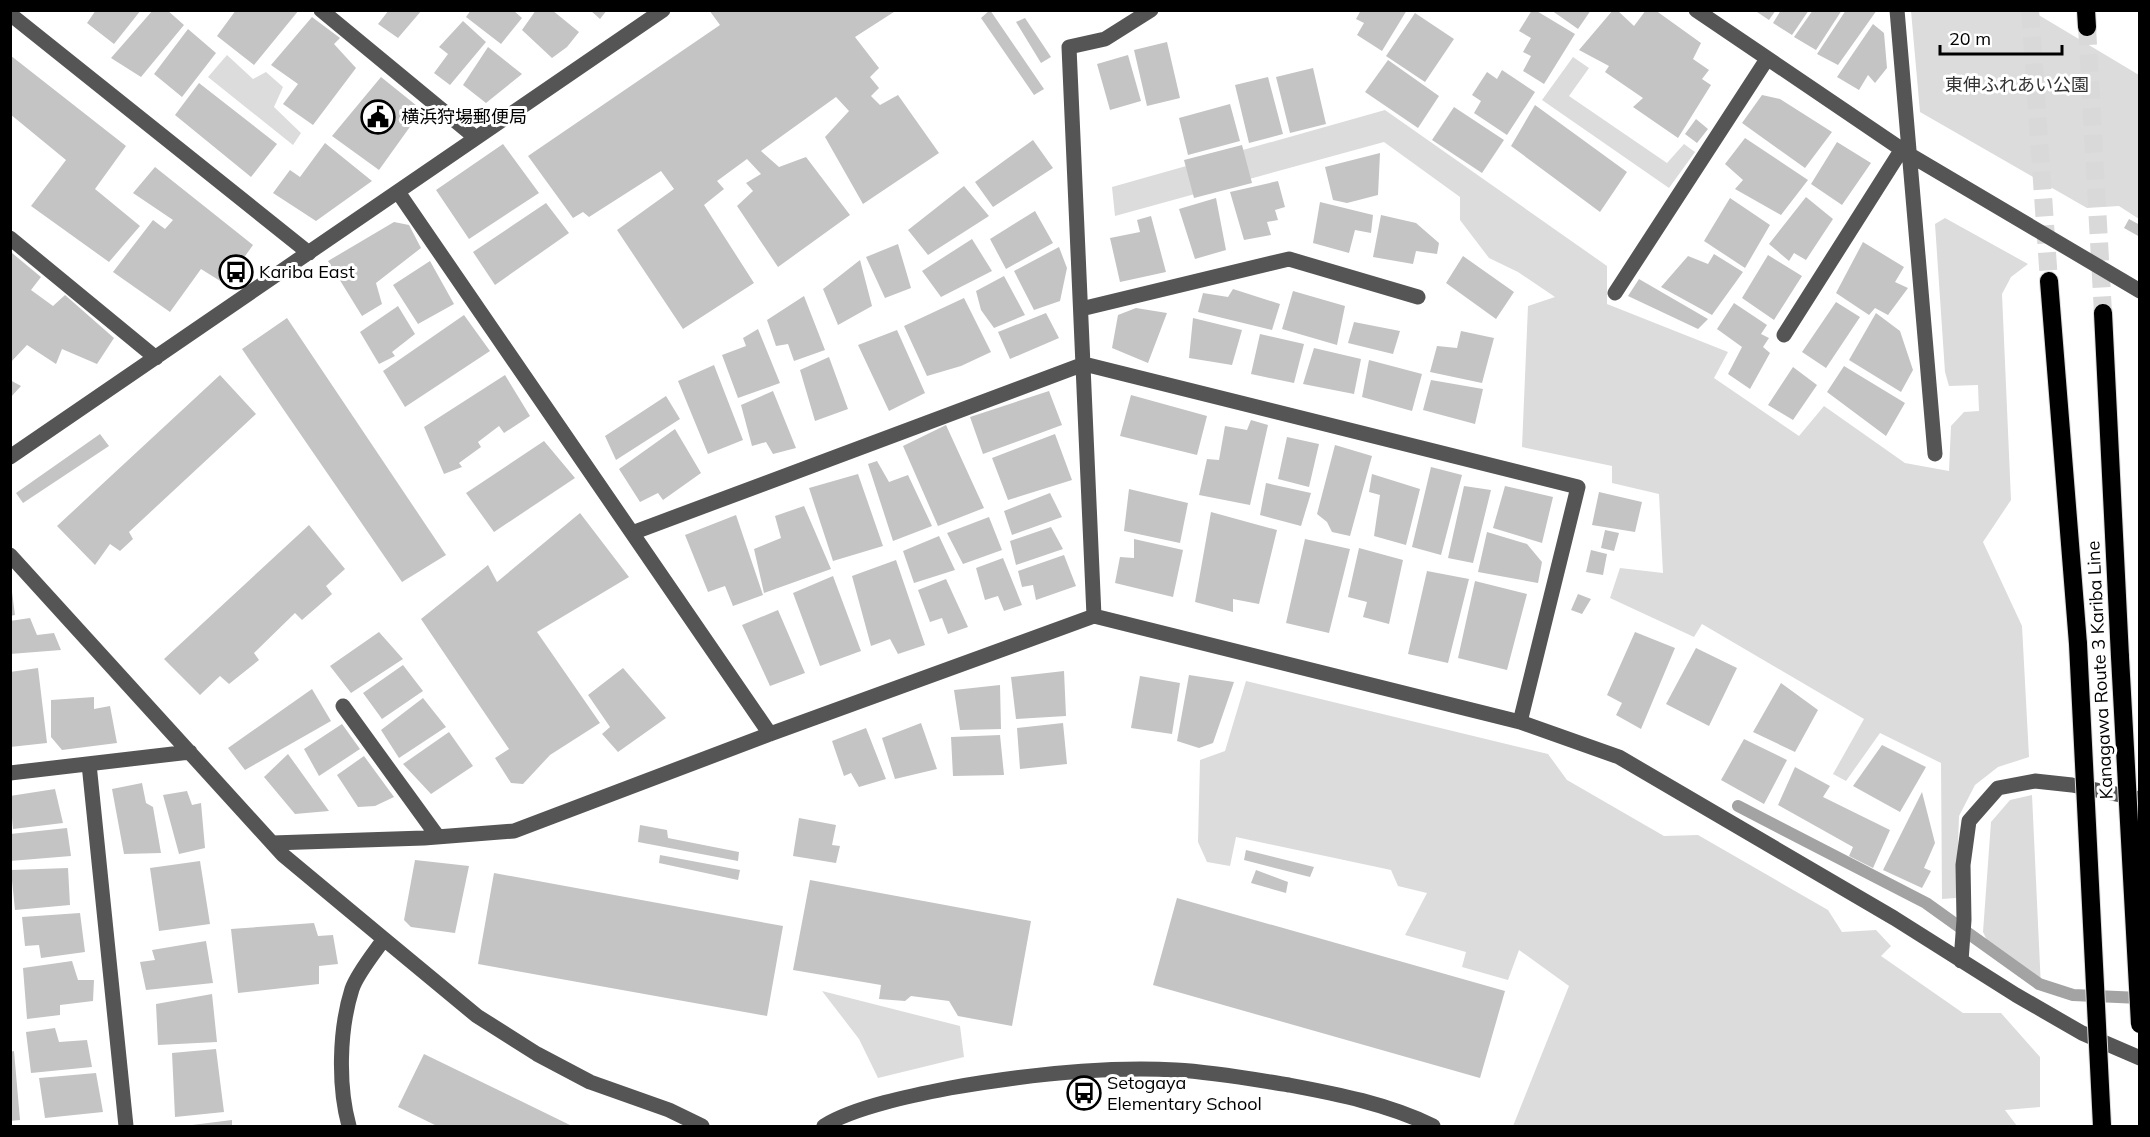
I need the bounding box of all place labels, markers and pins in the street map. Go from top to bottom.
public building icon: 横浜狩場郵便局 [360,99,396,135]
place label: 横浜狩場郵便局 [401,105,527,128]
bus stop icon: Kariba East [218,254,254,290]
place label: Kariba East [259,260,355,283]
place label: Setogaya Elementary School [1107,1071,1262,1115]
bus stop icon: Setogaya Elementary School [1066,1075,1102,1111]

